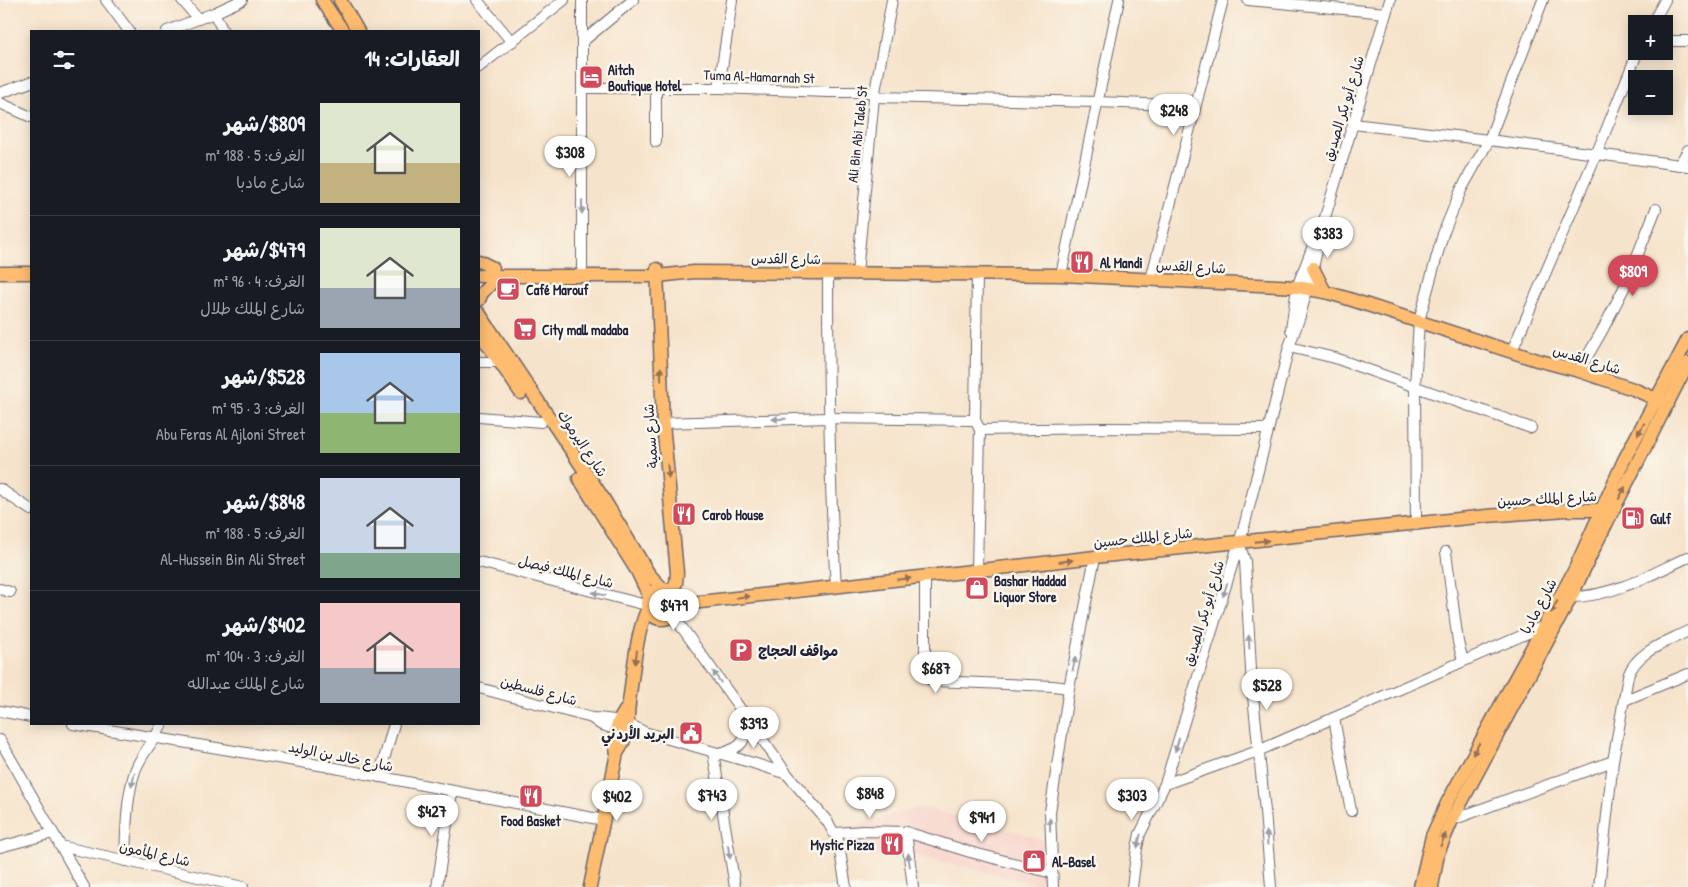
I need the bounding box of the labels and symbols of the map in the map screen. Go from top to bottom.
street label: شارع أبو بكر الصديق [1318,53,1369,163]
place label: Aitch Boutique Hotel [608,60,682,97]
hotel icon: Aitch Boutique Hotel [578,64,604,90]
street label: Tuma Al-Hamarnah St [703,65,815,87]
street label: Ali Bin Abi Taleb St [842,84,872,183]
pin: $248 [1144,94,1204,136]
pin: $308 [540,136,600,178]
one-way arrow [578,199,586,215]
pin: $383 [1298,216,1358,259]
street label: شارع القدس [751,248,821,269]
restaurant icon: Al Mandi [1069,249,1095,275]
place label: Al Mandi [1100,253,1143,272]
pin: $809 [1603,254,1663,297]
street label: شارع القدس [1155,255,1226,278]
cafe icon: Café Marouf [495,276,521,302]
place label: Café Marouf [526,280,589,299]
supermarket icon: City mall madaba [512,316,538,342]
place label: City mall madaba [542,320,629,341]
street label: شارع القدس [1550,340,1623,379]
one-way arrow [657,366,665,382]
street label: شارع سمية [638,403,663,469]
street label: شارع اليرموك [553,406,612,481]
one-way arrow [771,415,787,423]
one-way arrow [1637,423,1646,436]
one-way arrow [664,464,672,480]
street label: شارع الملك حسين [1497,486,1597,511]
one-way arrow [1618,486,1626,500]
restaurant icon: Carob House [671,501,697,527]
place label: Carob House [702,505,764,524]
fuel station icon: Gulf [1620,505,1646,531]
place label: Gulf [1650,509,1672,528]
street label: شارع الملك حسين [1093,522,1194,553]
one-way arrow [1254,537,1270,545]
street label: شارع الملك فيصل [516,550,616,593]
one-way arrow [1058,556,1074,564]
street label: شارع أبو بكر الصديق [1178,558,1229,668]
place label: Bashar Haddad Liquor Store [994,571,1066,608]
one-way arrow [897,575,913,583]
shop icon: Bashar Haddad Liquor Store [964,575,990,601]
street label: شارع مادبا [1515,575,1561,638]
one-way arrow [1220,582,1228,597]
pin: $479 [644,588,704,631]
one-way arrow [591,589,606,597]
one-way arrow [735,593,751,601]
one-way arrow [1550,600,1559,613]
one-way arrow [1245,633,1253,649]
parking icon: مواقف الحجاج [728,637,754,663]
place label: مواقف الحجاج [758,641,838,661]
one-way arrow [632,649,640,665]
pin: $687 [906,652,966,694]
one-way arrow [1070,656,1078,672]
pin: $528 [1237,668,1297,711]
one-way arrow [712,670,722,684]
street label: شارع فلسطين [498,671,579,710]
pin: $393 [724,706,784,749]
public building icon: البريد الأردني [678,720,704,746]
place label: البريد الأردني [601,724,674,747]
street label: شارع خالد بن الوليد [287,737,395,776]
one-way arrow [1173,738,1181,753]
one-way arrow [1472,742,1480,756]
one-way arrow [129,773,137,788]
pin: $848 [840,776,900,819]
pin: $743 [682,778,742,821]
pin: $303 [1102,778,1162,821]
pin: $402 [587,780,647,822]
restaurant icon: Food Basket [518,783,544,809]
pin: $427 [402,794,462,837]
pin: $941 [952,800,1012,843]
place label: Food Basket [500,811,562,830]
one-way arrow [1046,816,1054,832]
one-way arrow [1263,830,1271,846]
restaurant icon: Mystic Pizza [879,831,905,857]
one-way arrow [1440,833,1448,847]
one-way arrow [1135,834,1143,849]
place label: Mystic Pizza [810,835,875,856]
street label: شارع المأمون [118,836,192,871]
one-way arrow [726,844,734,860]
shop icon: Al-Basel [1021,848,1047,874]
one-way arrow [905,851,913,867]
place label: Al-Basel [1052,852,1096,871]

